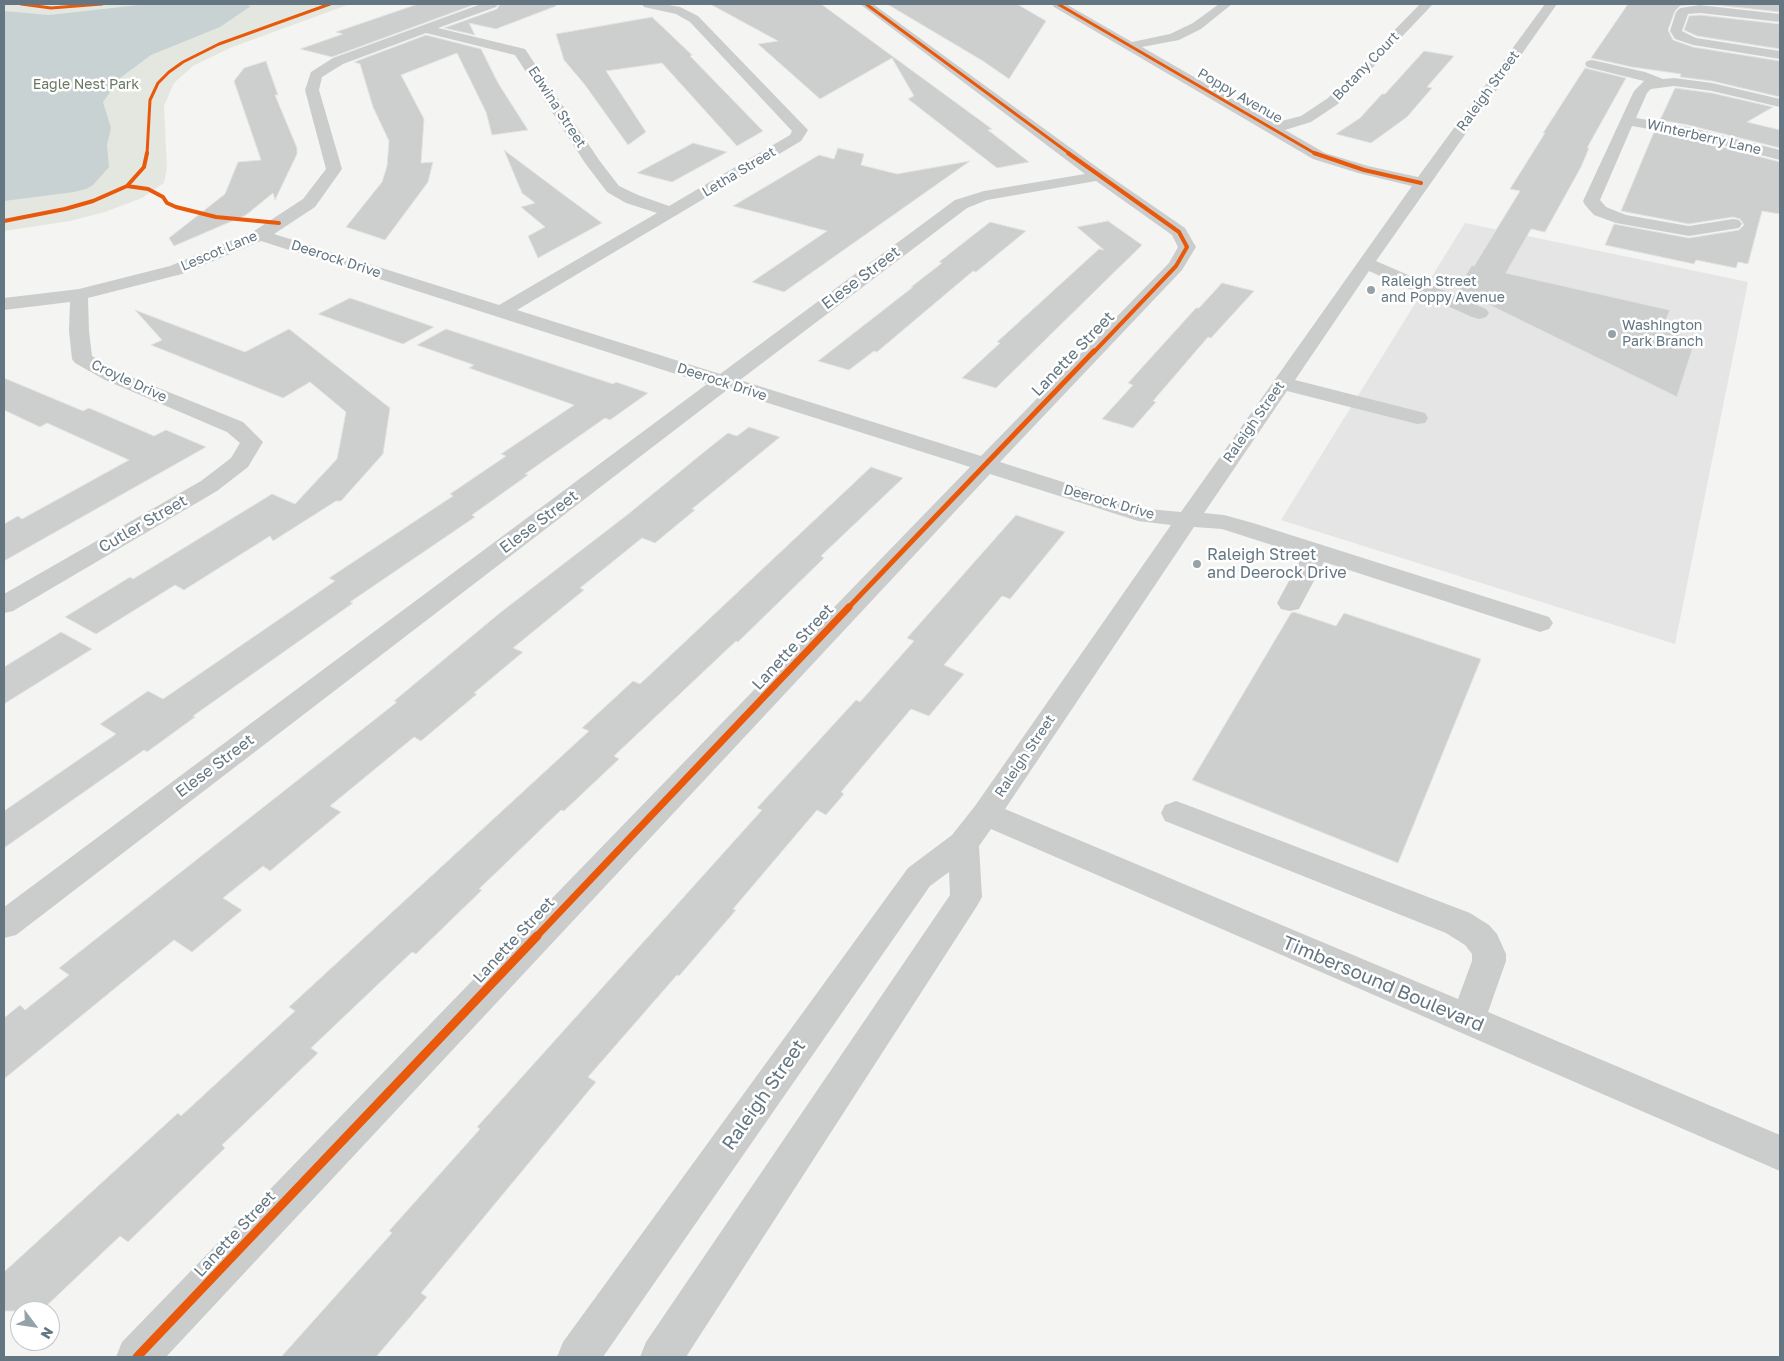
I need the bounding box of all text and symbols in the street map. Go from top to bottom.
street label: Botany Court [1329,28,1403,104]
street label: Raleigh Street [1453,47,1523,135]
street label: Edwina Street [524,63,590,151]
street label: Poppy Avenue [1195,65,1285,127]
park label: Eagle Nest Park [33,77,139,93]
street label: Winterberry Lane [1645,116,1763,158]
street label: Letha Street [699,143,779,201]
street label: Lescot Lane [178,227,260,275]
street label: Deerock Drive [289,237,383,281]
street label: Elese Street [818,242,904,314]
place label: Raleigh Street and Poppy Avenue [1381,274,1505,306]
marker: Raleigh Street and Poppy Avenue [1365,284,1377,296]
street label: Lanette Street [1028,308,1118,400]
place label: Washington Park Branch [1622,318,1703,351]
marker: Washington Park Branch [1606,328,1618,340]
street label: Croyle Drive [89,356,169,406]
street label: Deerock Drive [675,360,769,404]
street label: Raleigh Street [1220,378,1288,466]
street label: Deerock Drive [1062,481,1156,523]
street label: Elese Street [496,486,582,558]
street label: Cutler Street [95,491,191,557]
place label: Raleigh Street and Deerock Drive [1207,545,1347,583]
marker: Raleigh Street and Deerock Drive [1191,558,1203,570]
street label: Lanette Street [748,600,838,694]
street label: Raleigh Street [991,712,1059,800]
street label: Elese Street [172,730,258,802]
street label: Lanette Street [469,893,559,987]
street label: Timbersound Boulevard [1279,931,1487,1037]
street label: Raleigh Street [717,1035,811,1155]
street label: Lanette Street [190,1187,280,1281]
north arrow [10,1301,60,1351]
text: N [37,1325,57,1342]

